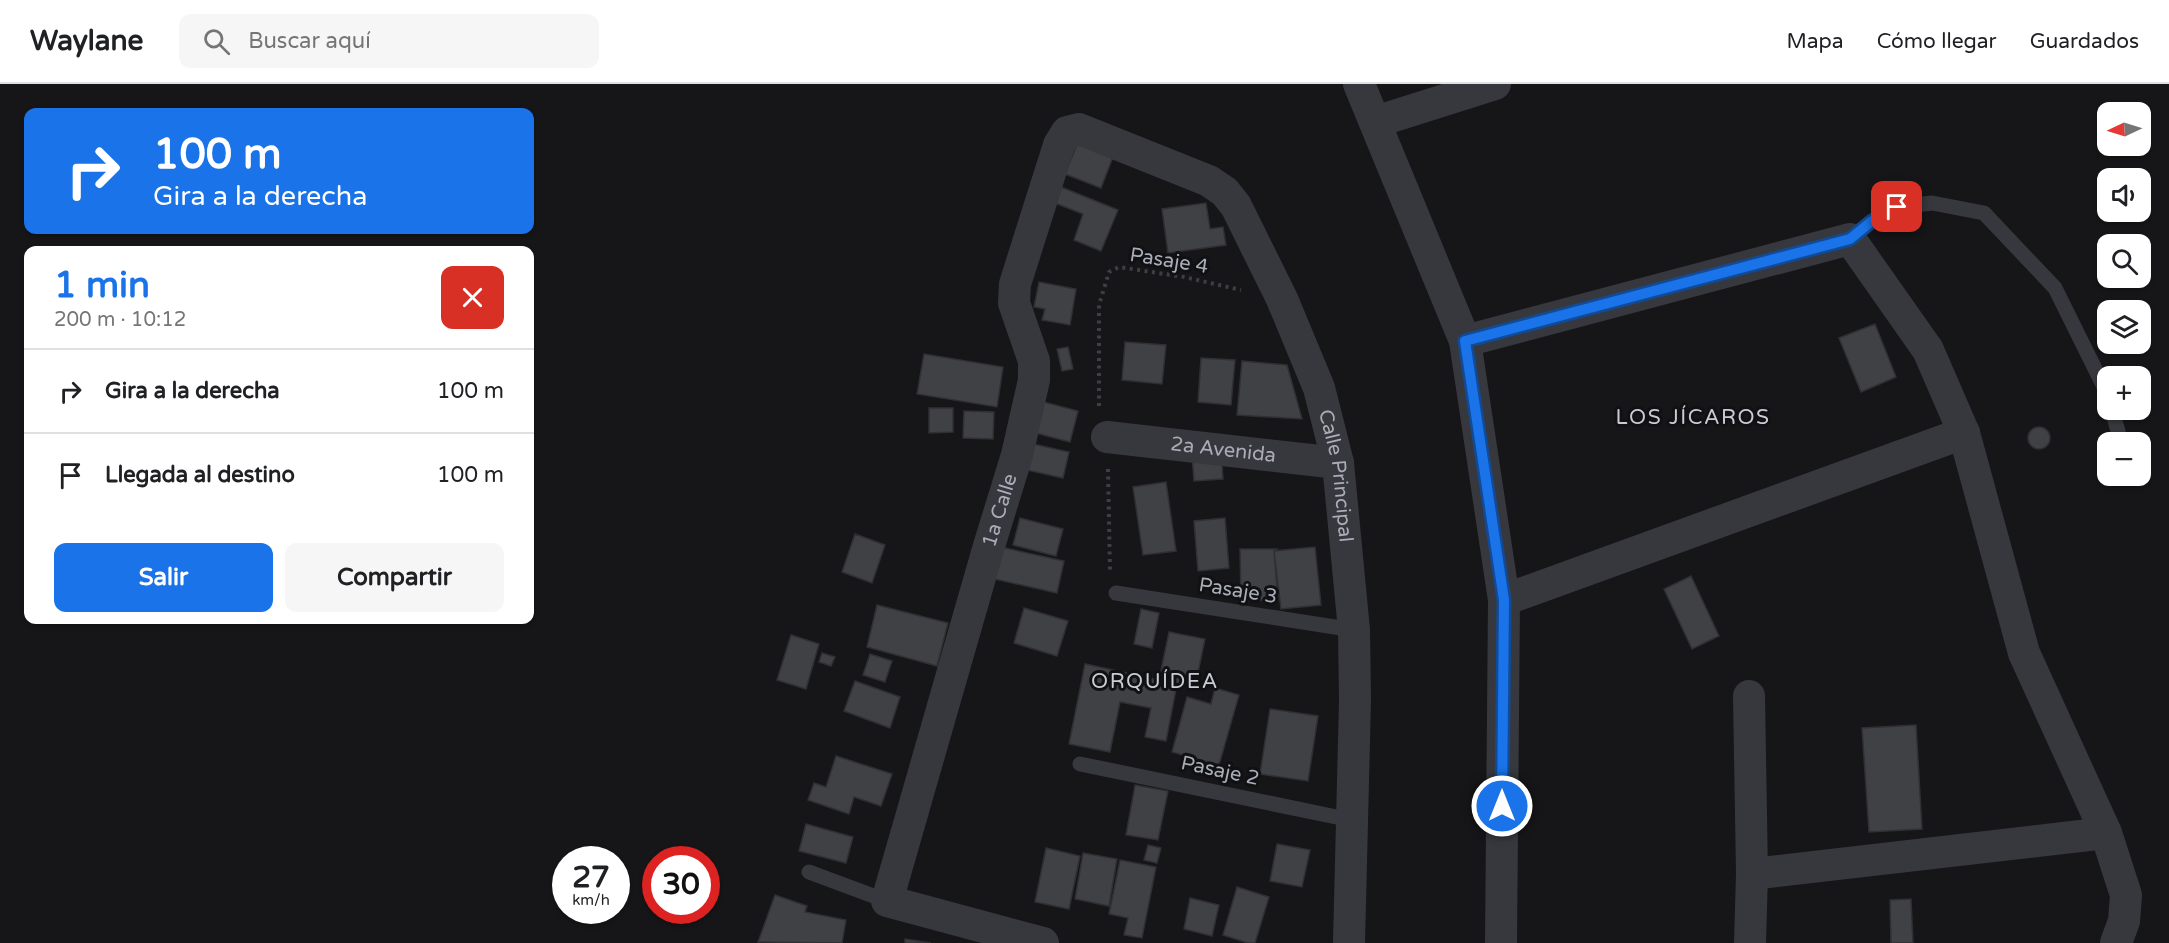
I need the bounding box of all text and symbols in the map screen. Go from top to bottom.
search box [179,14,599,68]
text: Waylane [30,24,143,58]
icon: search [200,25,233,58]
text: Buscar aquí [248,28,371,54]
text: Mapa [1786,29,1844,54]
text: Cómo llegar [1877,29,1997,54]
text: Guardados [2030,29,2139,54]
north arrow [2097,102,2151,156]
map controls [2097,102,2151,486]
text: 100 m [153,129,282,180]
icon: right [54,132,132,210]
button: sound [2097,168,2151,222]
text: Gira a la derecha [153,180,367,213]
pin [1871,181,1922,232]
icon: arrive [1880,190,1913,223]
button: search [2097,234,2151,288]
street label: Pasaje 4 [1128,243,1210,279]
text: 1 min [54,264,150,307]
button: close [441,266,504,329]
button: layers [2097,300,2151,354]
text: 200 m · 10:12 [54,308,186,332]
button: + [2097,366,2151,420]
icon: right [54,375,87,408]
text: Gira a la derecha [105,378,280,404]
text: 100 m [437,378,504,404]
district label: LOS JÍCAROS [1615,405,1771,430]
street label: Calle Principal [1313,407,1358,543]
street label: 2a Avenida [1169,432,1277,468]
button: − [2097,432,2151,486]
icon: arrive [54,459,87,492]
text: Llegada al destino [105,462,295,488]
text: 100 m [437,462,504,488]
street label: 1a Calle [977,471,1022,550]
button: Salir [54,543,273,612]
button: Compartir [285,543,504,612]
street label: Pasaje 3 [1197,573,1279,609]
district label: ORQUÍDEA [1091,669,1219,694]
street label: Pasaje 2 [1179,751,1261,791]
position arrow [1470,774,1534,838]
speed limit sign: 30 [642,846,720,924]
text: 27 [572,859,610,896]
text: km/h [572,891,610,909]

